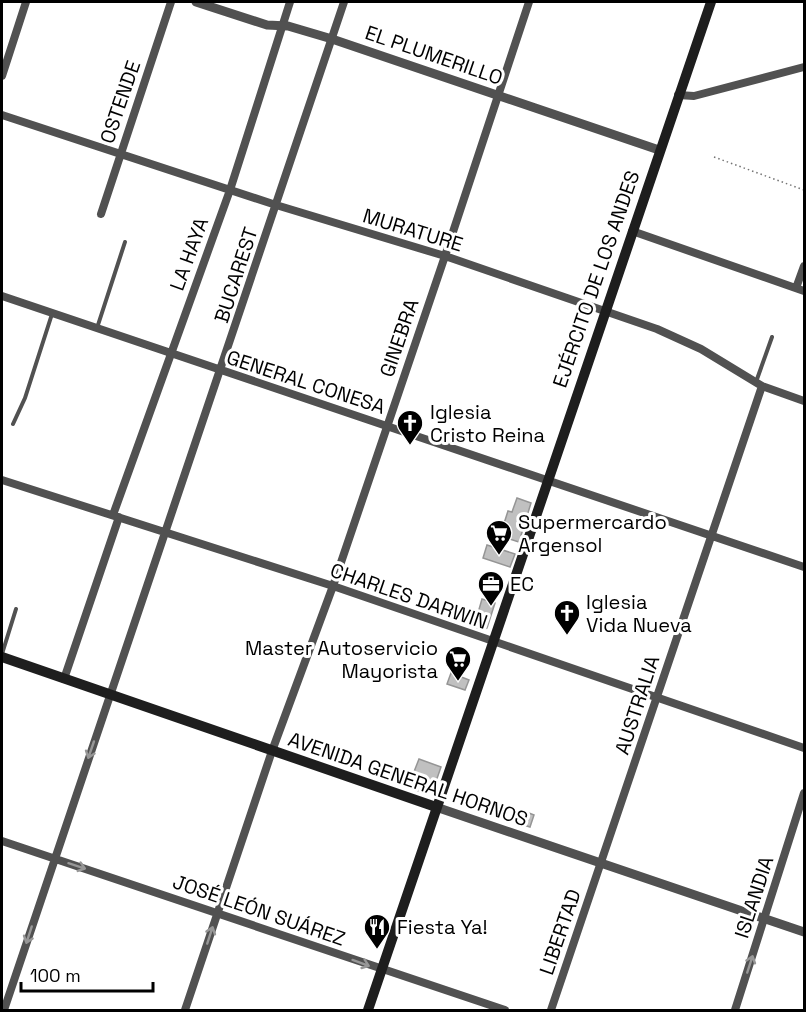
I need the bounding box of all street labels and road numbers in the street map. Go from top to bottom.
street label: EL PLUMERILLO [362,19,506,91]
street label: OSTENDE [94,57,146,147]
street label: EJÉRCITO DE LOS ANDES [547,167,645,391]
street label: MURATURE [360,202,466,258]
street label: LA HAYA [164,214,214,294]
street label: BUCAREST [208,224,264,326]
street label: GINEBRA [374,295,425,381]
street label: GENERAL CONESA [223,344,389,420]
street label: CHARLES DARWIN [327,557,491,635]
street label: AUSTRALIA [609,652,665,758]
street label: AVENIDA GENERAL HORNOS [285,726,531,832]
street label: ISLANDIA [729,852,780,941]
street label: JOSÉ LEÓN SUÁREZ [169,868,349,952]
street label: LIBERTAD [533,886,587,978]

